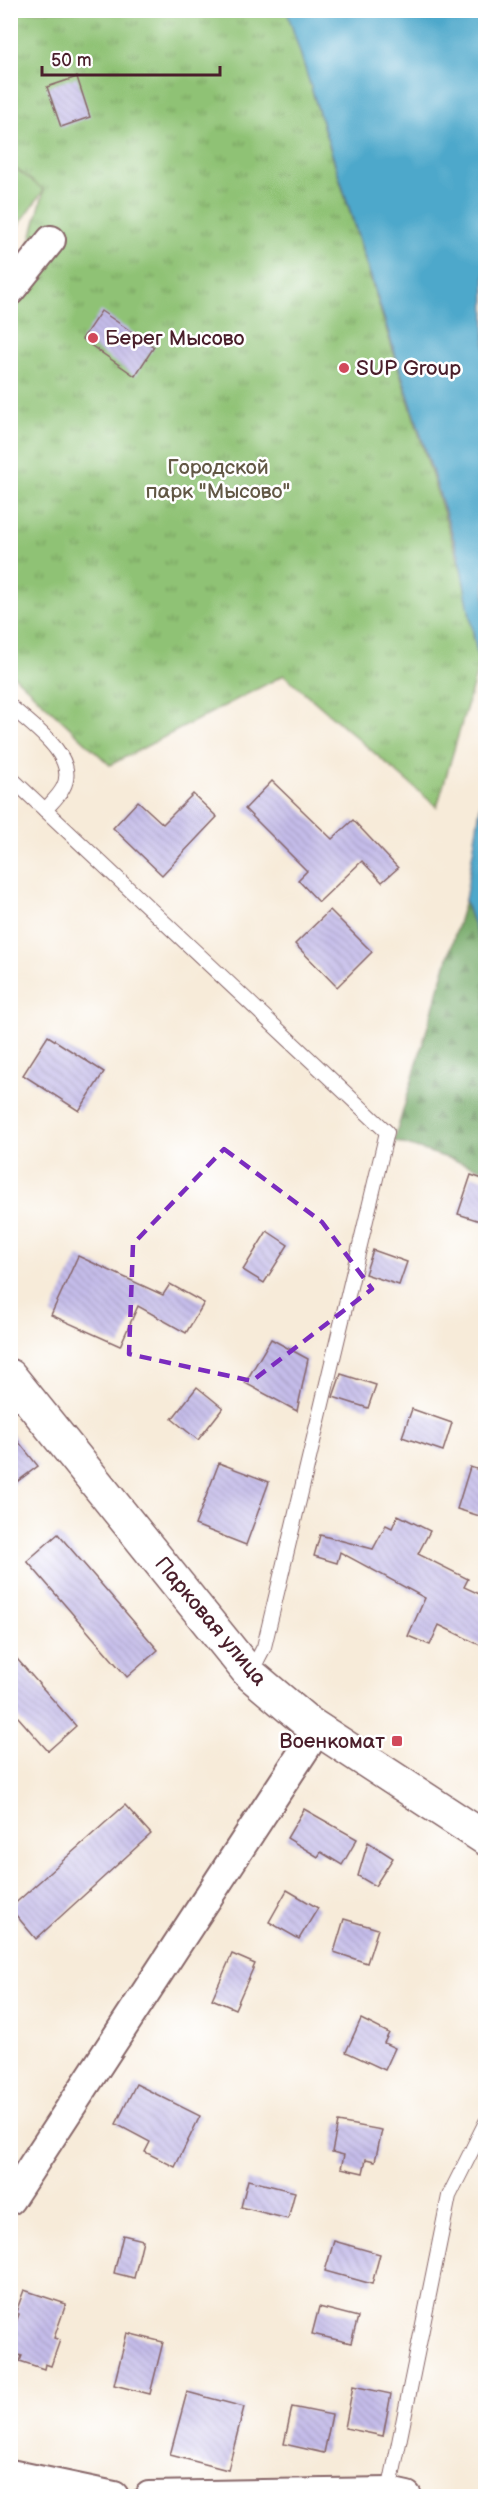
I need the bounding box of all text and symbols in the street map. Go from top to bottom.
scale bar [42,39,220,77]
text: 50 m [51,50,92,71]
place label: Берег Мысово [105,326,245,351]
marker: Берег Мысово [86,331,100,345]
place label: SUP Group [356,356,461,381]
marker: SUP Group [337,361,351,375]
park label: Городской парк "Мысово" [146,455,290,504]
street label: Парковая улица [149,1552,272,1691]
place label: Военкомат [279,1729,385,1754]
marker: Военкомат [390,1734,404,1748]

